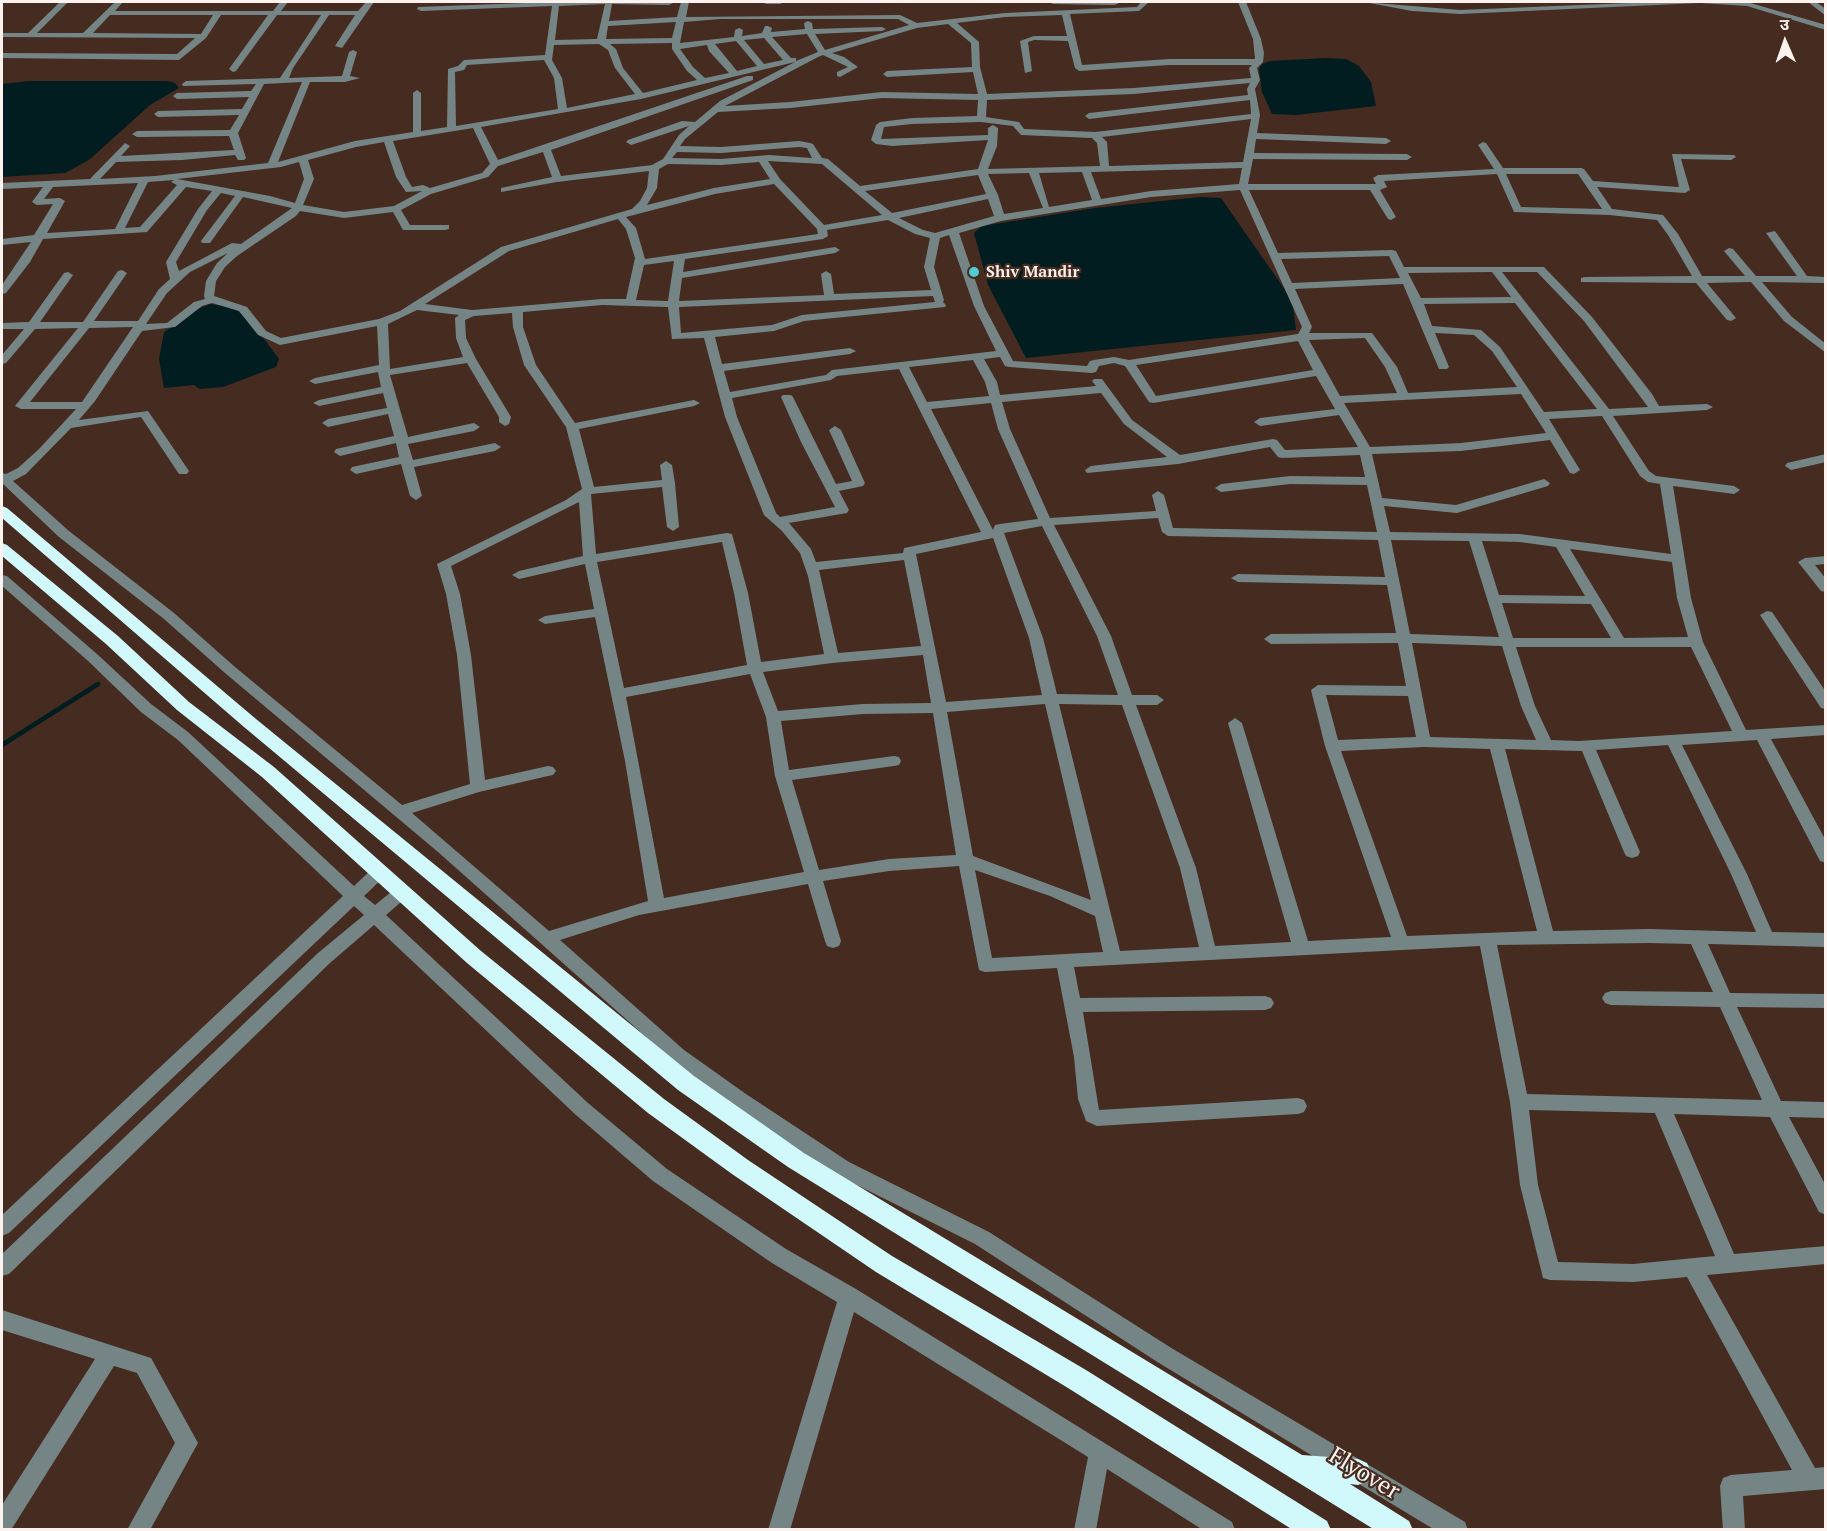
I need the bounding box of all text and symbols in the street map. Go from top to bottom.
north arrow [1755,12,1815,72]
text: उ [1779,13,1789,35]
place label: Shiv Mandir [986,262,1079,282]
marker: Shiv Mandir [967,265,981,279]
street label: Flyover [1323,1442,1405,1506]

